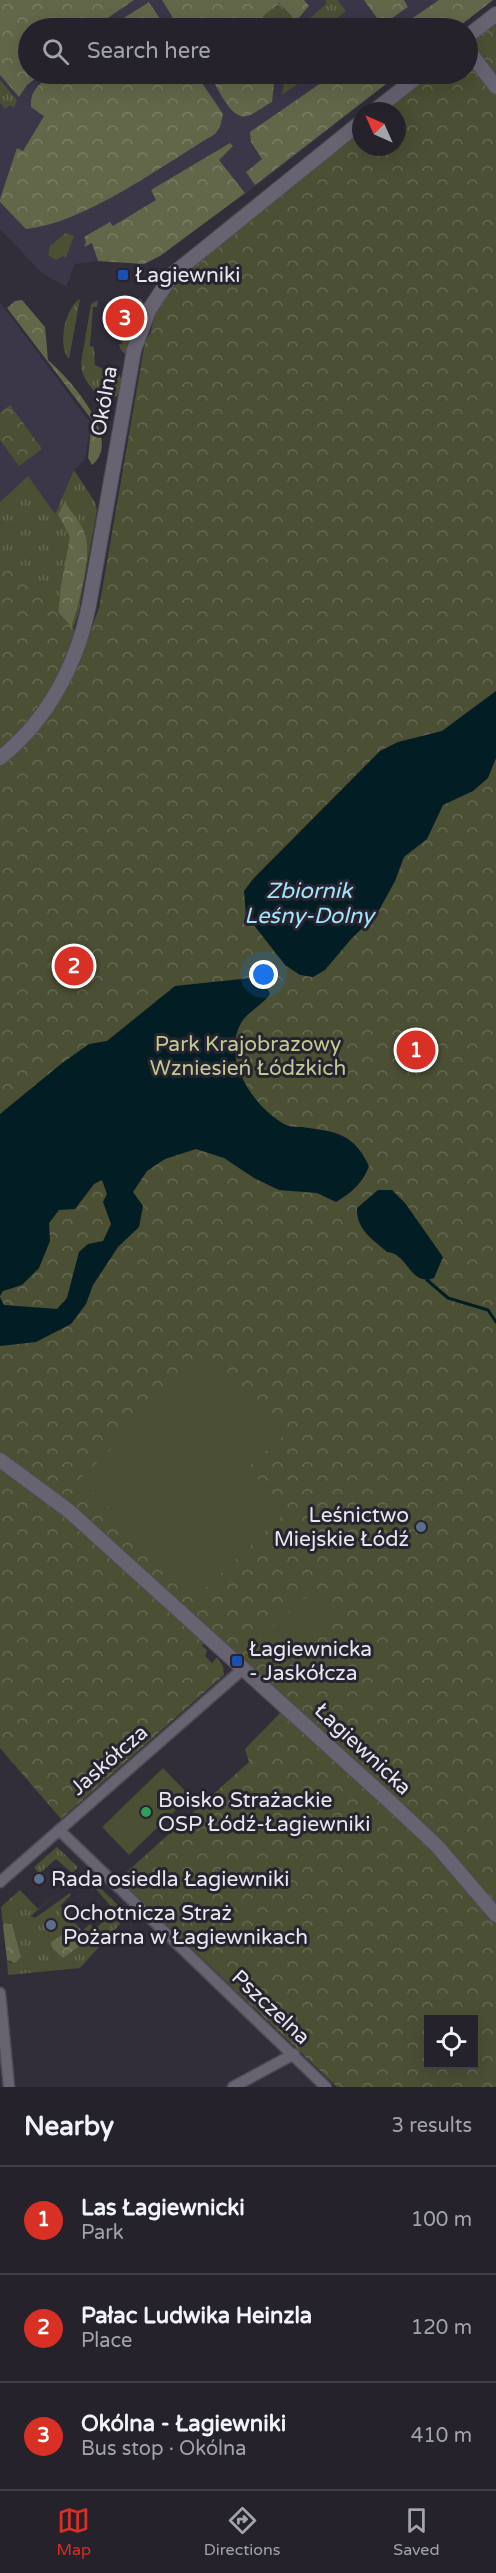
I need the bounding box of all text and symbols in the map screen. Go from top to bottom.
search box [18,18,478,84]
icon: search [39,35,72,68]
text: Search here [87,38,211,64]
north arrow [352,102,406,156]
place label: Łagiewniki [135,263,241,288]
marker: Łagiewniki [116,268,130,282]
pin: 3 [106,296,144,340]
street label: Okólna [86,364,123,438]
water label: Zbiornik Leśny-Dolny [244,878,376,929]
pin: 2 [54,944,94,988]
your location [249,960,278,989]
pin: 1 [396,1028,436,1072]
park label: Park Krajobrazowy Wzniesień Łódzkich [150,1032,346,1081]
place label: Leśnictwo Miejskie Łódź [274,1503,409,1552]
marker: Leśnictwo Miejskie Łódź [414,1520,428,1534]
place label: Łagiewnicka - Jaskółcza [249,1637,372,1686]
marker: Łagiewnicka - Jaskółcza [230,1654,244,1668]
street label: Łagiewnicka [309,1698,416,1801]
street label: Jaskółcza [65,1720,153,1801]
place label: Boisko Strażackie OSP Łódź-Łagiewniki [158,1788,370,1837]
marker: Boisko Strażackie OSP Łódź-Łagiewniki [139,1805,153,1819]
place label: Rada osiedla Łagiewniki [51,1867,290,1892]
marker: Rada osiedla Łagiewniki [32,1872,46,1886]
place label: Ochotnicza Straż Pożarna w Łagiewnikach [63,1901,308,1950]
marker: Ochotnicza Straż Pożarna w Łagiewnikach [44,1918,58,1932]
street label: Pszczelna [226,1965,315,2050]
map controls [424,2015,478,2069]
button: locate [424,2015,478,2069]
text: Nearby [24,2111,114,2142]
text: 3 results [392,2114,472,2138]
text: Las Łagiewnicki [81,2195,245,2221]
text: 1 [37,2208,50,2232]
text: 100 m [411,2208,472,2232]
text: Park [81,2221,124,2245]
text: Pałac Ludwika Heinzla [81,2303,312,2329]
text: 2 [37,2316,50,2340]
text: 120 m [411,2316,472,2340]
text: Place [81,2329,132,2353]
text: Okólna - Łagiewniki [81,2411,286,2437]
text: 3 [37,2424,50,2448]
text: 410 m [411,2424,472,2448]
text: Bus stop · Okólna [81,2437,246,2461]
tab: Map [56,2504,91,2560]
tab: Directions [204,2504,280,2560]
tab: Saved [393,2504,440,2560]

